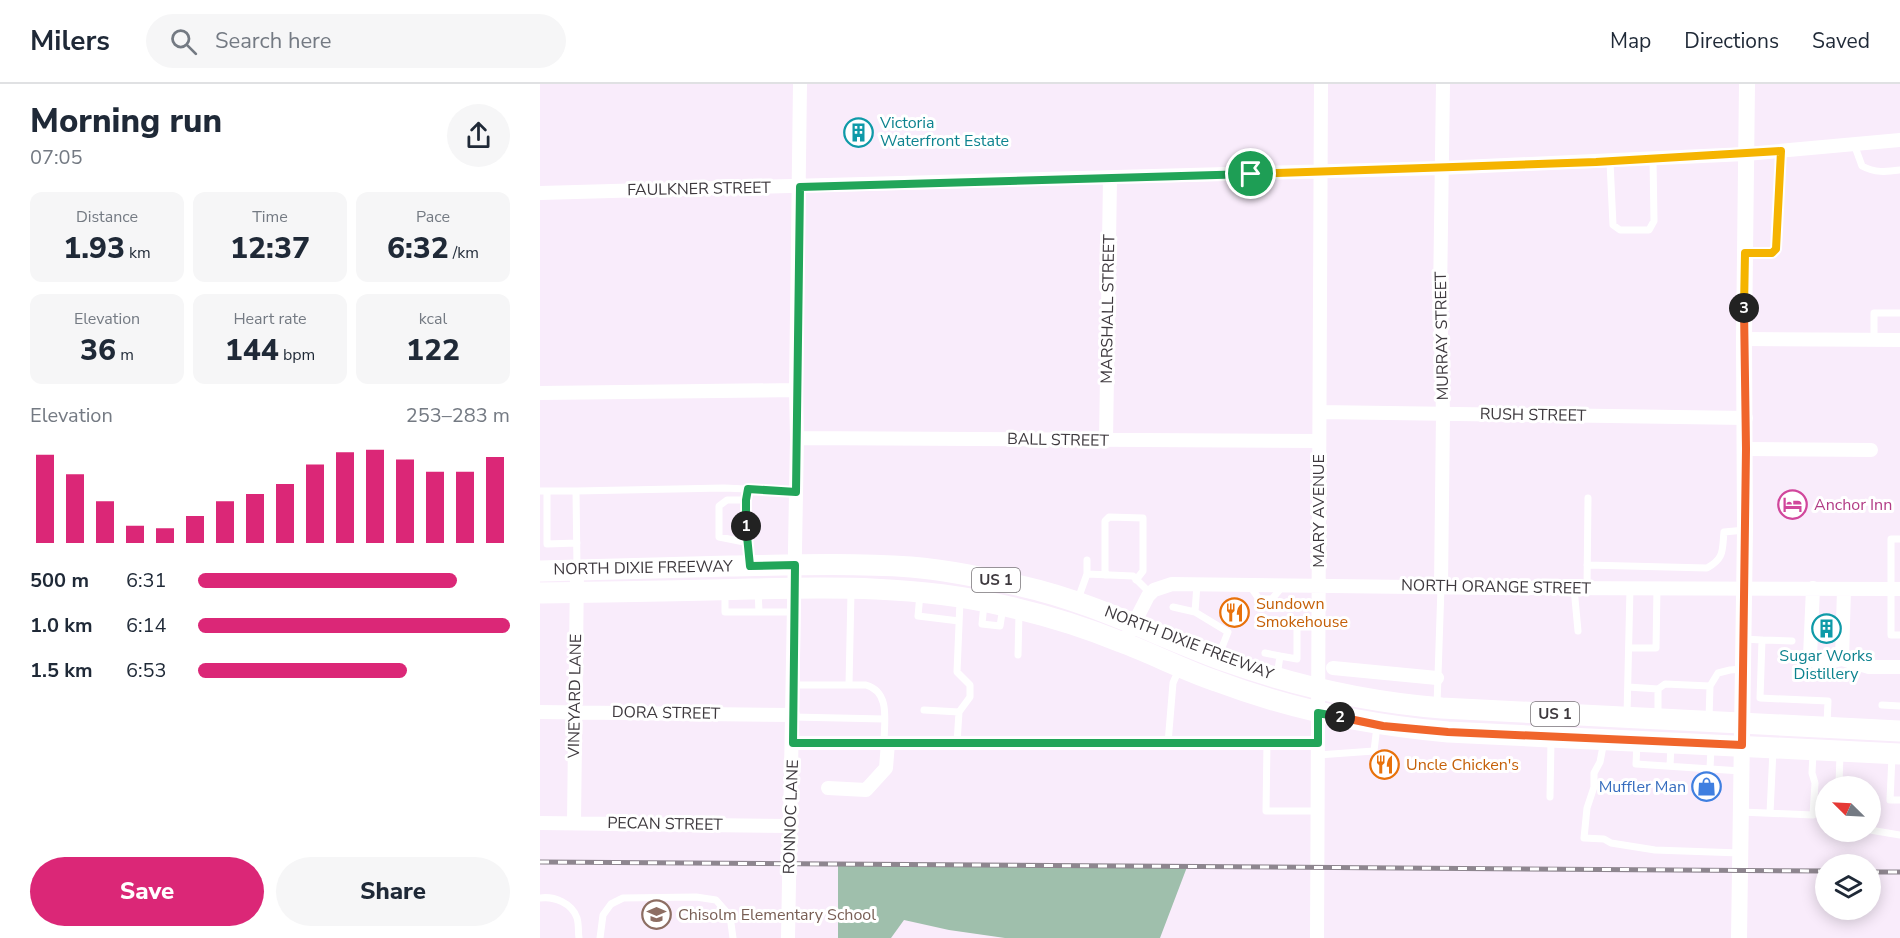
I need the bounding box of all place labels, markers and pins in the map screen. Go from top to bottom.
place label: Victoria Waterfront Estate [879,112,1009,152]
building icon: Victoria Waterfront Estate [843,116,875,148]
pin [1225,148,1276,199]
pin: 3 [1729,293,1759,323]
hotel icon: Anchor Inn [1777,489,1809,521]
place label: Anchor Inn [1814,494,1892,516]
pin: 1 [731,511,761,541]
place label: Sundown Smokehouse [1256,593,1348,633]
restaurant icon: Sundown Smokehouse [1219,597,1251,629]
building icon: Sugar Works Distillery [1810,612,1842,644]
place label: Sugar Works Distillery [1779,645,1873,685]
pin: 2 [1325,702,1355,732]
restaurant icon: Uncle Chicken's [1369,749,1401,781]
place label: Uncle Chicken's [1406,754,1519,776]
shop icon: Muffler Man [1691,771,1723,803]
place label: Muffler Man [1599,776,1686,798]
school or university icon: Chisolm Elementary School [641,899,673,931]
place label: Chisolm Elementary School [678,904,876,926]

